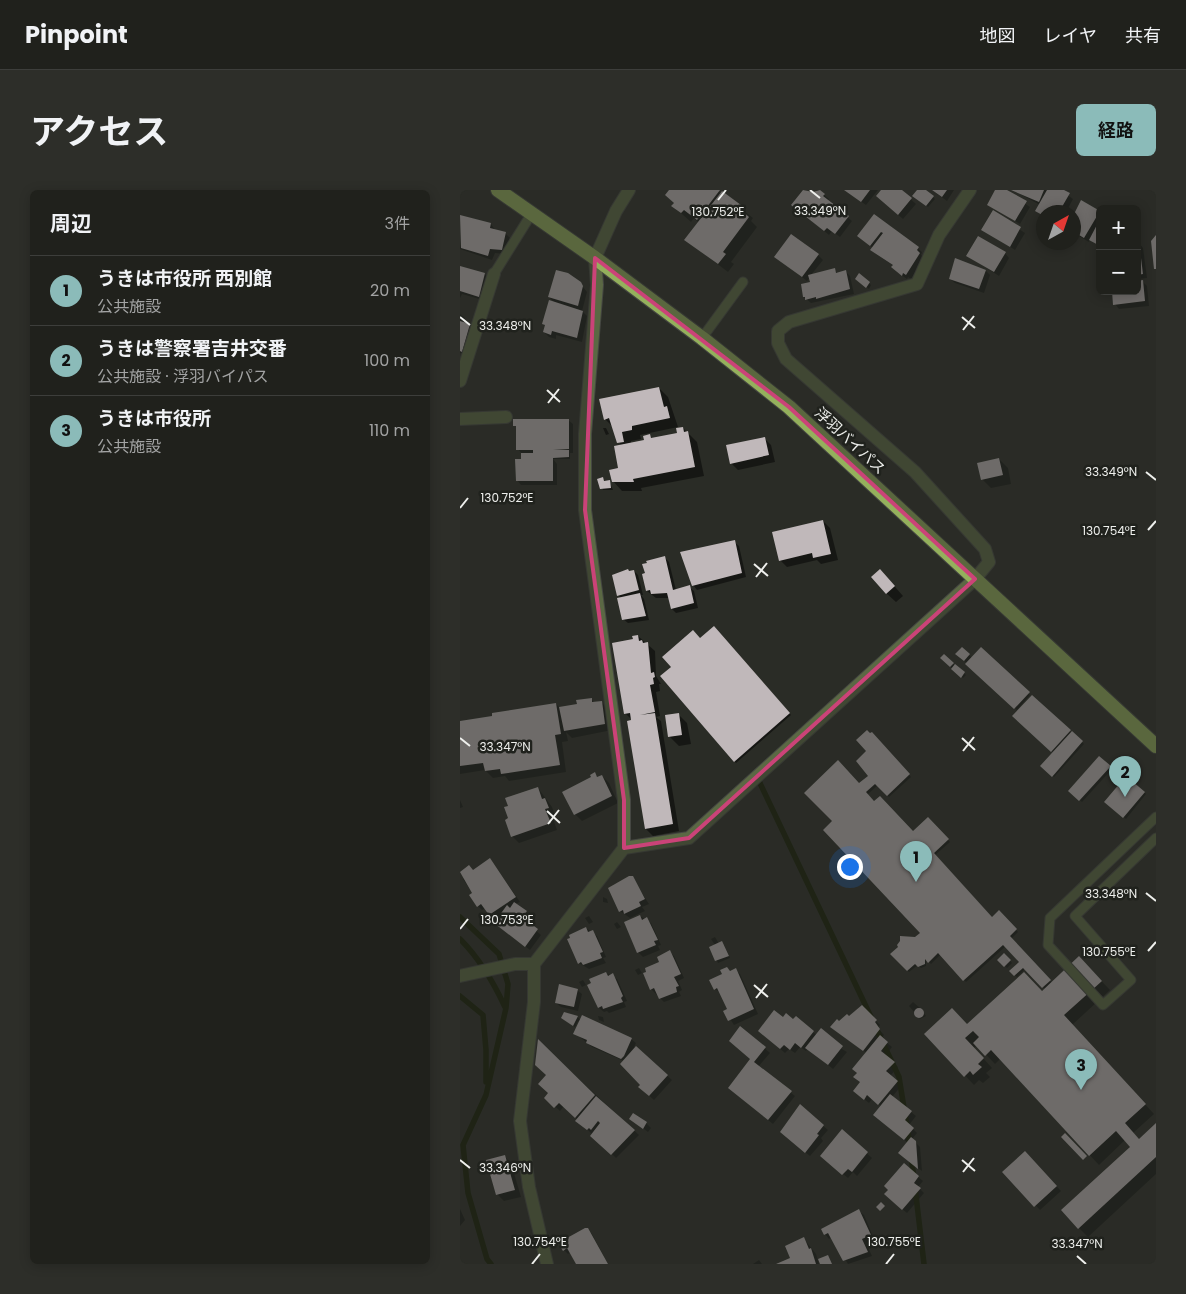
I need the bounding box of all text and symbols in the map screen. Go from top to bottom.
text: Pinpoint [25,18,128,51]
text: 地図 [980,23,1016,48]
text: レイヤ [1044,23,1097,48]
text: 共有 [1125,23,1161,48]
button: 経路 [1076,104,1156,156]
text: アクセス [30,107,168,156]
text: 33.349°N [794,202,846,219]
text: 130.752°E [691,203,745,220]
north arrow [1036,205,1081,250]
map controls [1096,205,1141,295]
button: + [1096,205,1141,250]
text: 周辺 [50,209,92,238]
text: 3件 [385,212,410,235]
button: − [1096,250,1141,295]
text: うきは市役所 西別館 [97,265,272,292]
text: 1 [63,279,69,302]
text: 20 m [370,279,410,302]
text: 公共施設 [97,295,161,318]
text: 33.348°N [479,317,531,334]
text: うきは警察署吉井交番 [97,335,287,362]
text: 2 [61,349,71,372]
text: 100 m [364,349,410,372]
text: 公共施設 · 浮羽バイパス [97,365,269,388]
street label: 浮羽バイパス [810,402,890,479]
text: うきは市役所 [97,405,211,432]
text: 3 [61,419,71,442]
text: 110 m [369,419,410,442]
text: 公共施設 [97,435,161,458]
text: 33.349°N [1085,463,1137,480]
text: 130.752°E [480,489,534,506]
text: 130.754°E [1082,522,1136,539]
text: 33.347°N [479,738,531,755]
pin: 2 [1109,756,1141,797]
pin: 1 [900,841,932,882]
your location [837,854,863,880]
text: 33.348°N [1085,885,1137,902]
text: 130.753°E [480,911,534,928]
text: 130.755°E [1082,943,1136,960]
pin: 3 [1065,1049,1097,1090]
text: 33.346°N [479,1159,531,1176]
text: 130.754°E [513,1233,567,1250]
text: 130.755°E [867,1233,921,1250]
text: 33.347°N [1051,1235,1103,1252]

